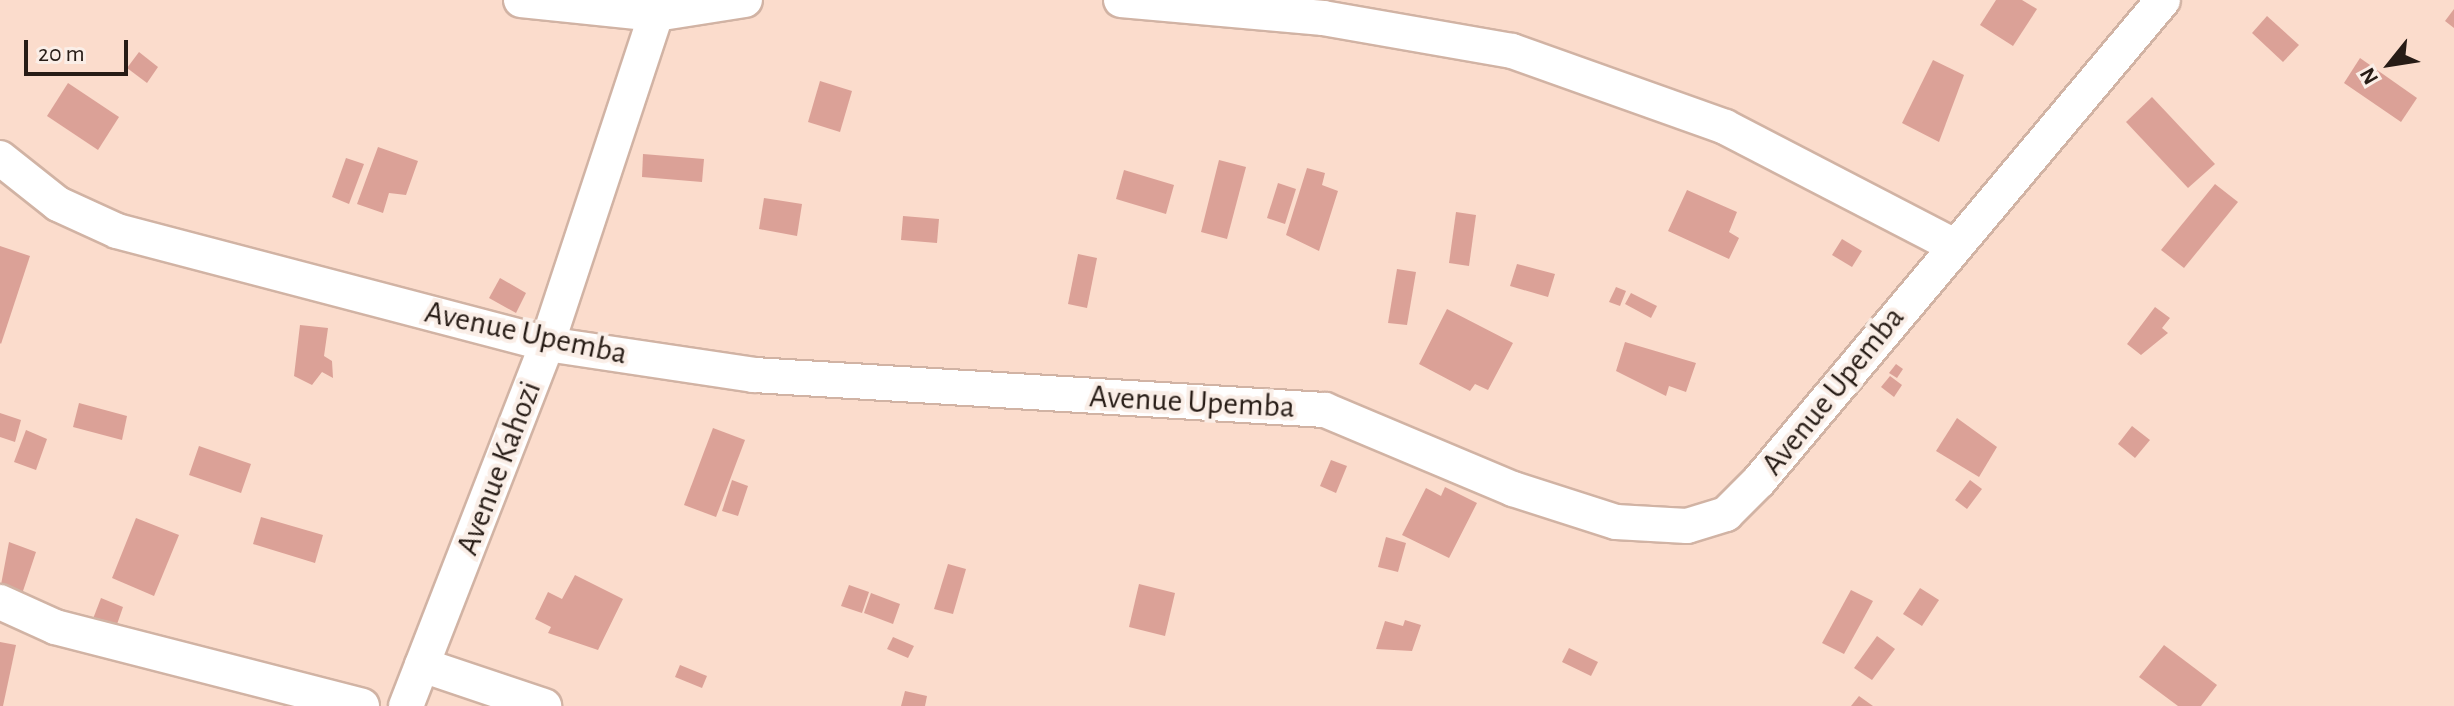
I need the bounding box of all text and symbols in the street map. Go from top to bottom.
scale bar [28,24,132,74]
north arrow [2350,24,2430,104]
text: 20 m [38,42,85,66]
text: N [2356,64,2383,88]
street label: Avenue Upemba [421,293,631,373]
street label: Avenue Upemba [1753,299,1913,483]
street label: Avenue Kahozi [448,376,550,560]
street label: Avenue Upemba [1088,377,1296,427]

